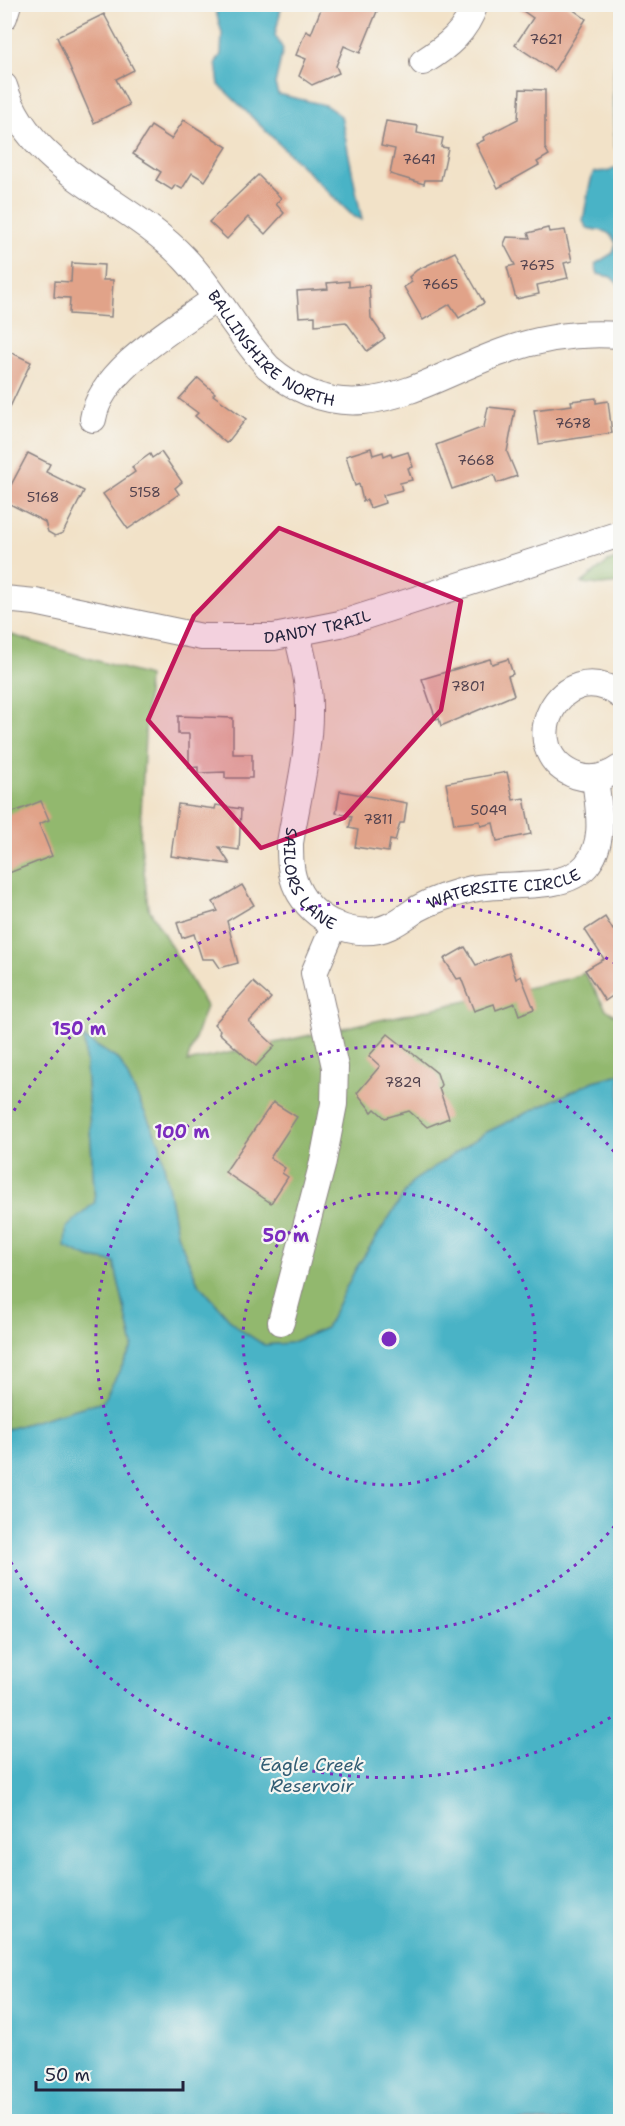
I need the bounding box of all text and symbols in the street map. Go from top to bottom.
house number: 7621 [529,30,563,48]
house number: 7641 [402,150,436,168]
house number: 7675 [519,256,555,274]
house number: 7665 [422,275,458,293]
street label: BALLINSHIRE NORTH [203,286,337,411]
house number: 7678 [555,414,591,432]
house number: 7668 [457,451,495,469]
house number: 5158 [129,483,161,501]
house number: 5168 [27,488,59,506]
street label: DANDY TRAIL [264,605,373,648]
house number: 7801 [451,677,485,695]
house number: 5049 [471,801,507,819]
house number: 7811 [363,810,393,828]
street label: SAILORS LANE [278,826,340,935]
street label: WATERSITE CIRCLE [424,864,584,914]
text: 150 m [52,1017,107,1041]
house number: 7829 [384,1073,422,1091]
text: 100 m [154,1120,210,1144]
text: 50 m [263,1224,310,1248]
centre of rings [379,1329,399,1349]
water label: Eagle Creek Reservoir [260,1753,365,1798]
scale bar [36,2054,183,2092]
text: 50 m [45,2063,90,2087]

